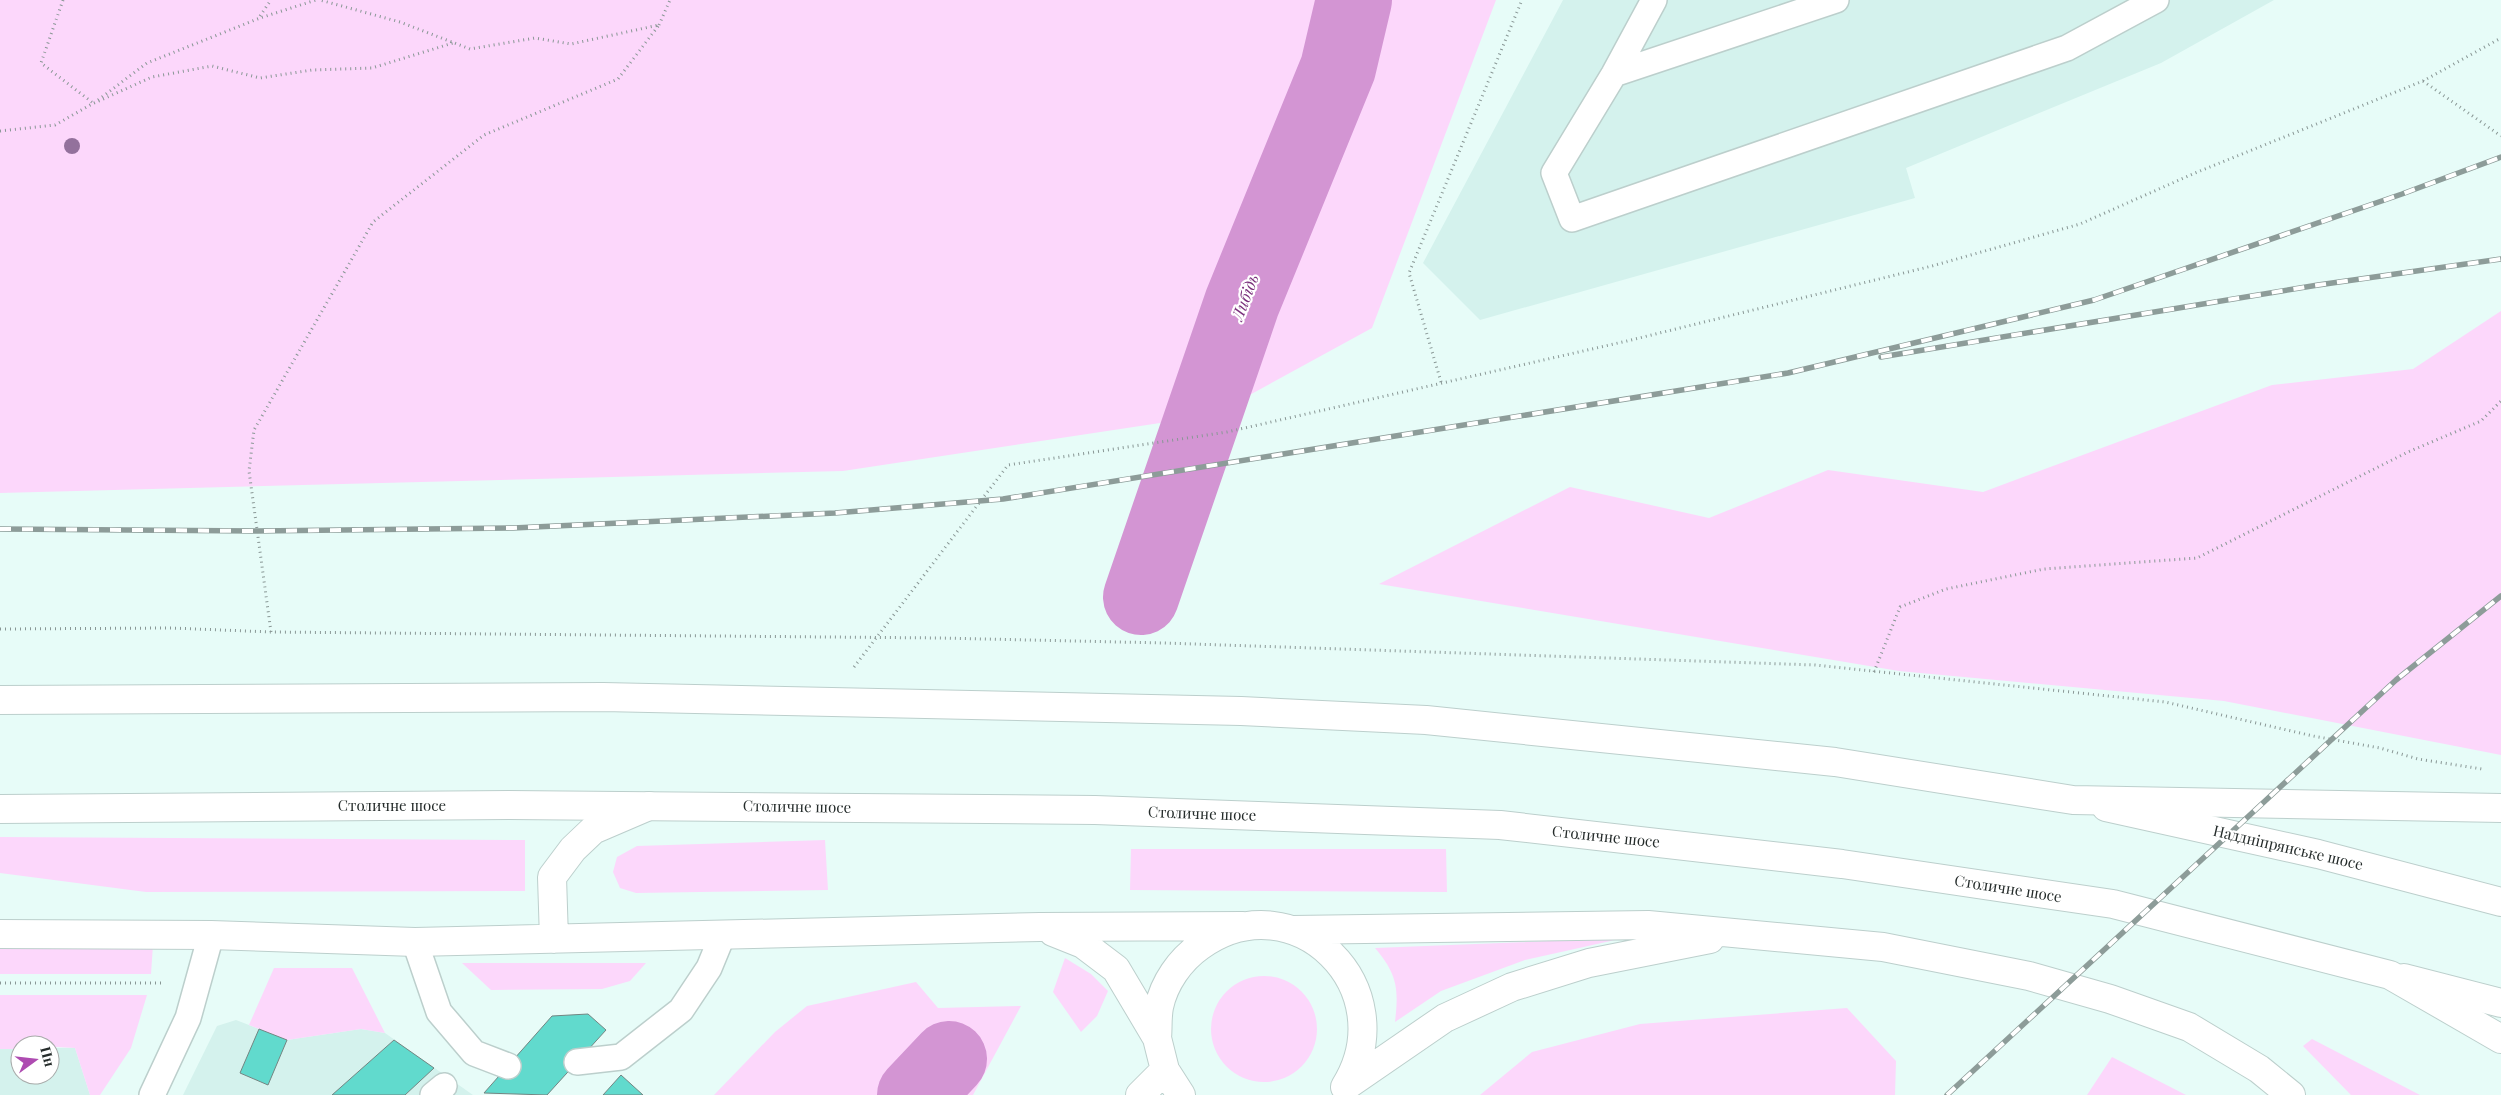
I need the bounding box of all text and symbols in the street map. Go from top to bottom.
water label: Либідь [1225,271,1263,325]
street label: Столичне шосе [338,795,446,815]
street label: Столичне шосе [743,795,851,817]
street label: Столичне шосе [1148,801,1257,825]
street label: Столичне шосе [1551,820,1661,852]
street label: Наддніпрянське шосе [2211,820,2365,874]
street label: Столичне шосе [1953,870,2063,906]
north arrow [10,1035,60,1085]
text: Пн [36,1044,60,1069]

